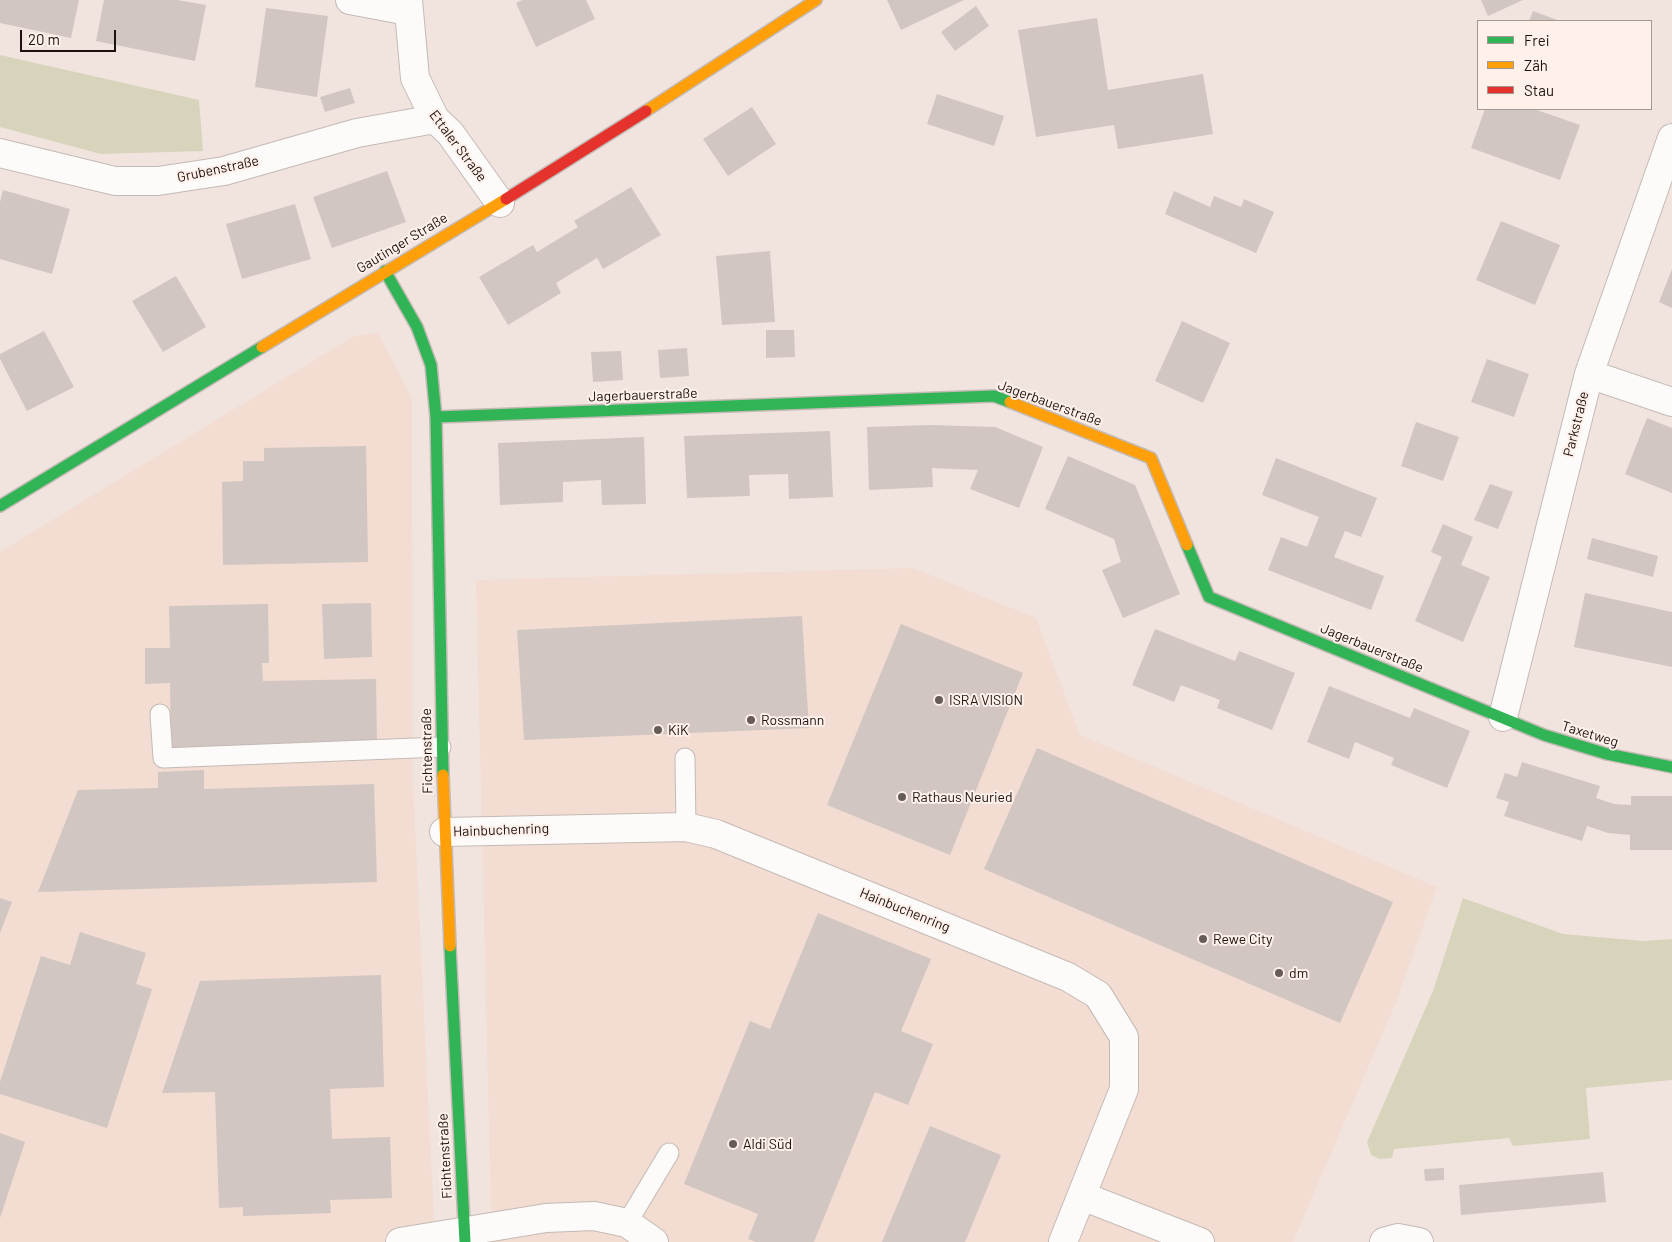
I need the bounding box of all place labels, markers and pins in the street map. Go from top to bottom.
place label: ISRA VISION [949,692,1023,708]
marker: ISRA VISION [933,694,945,706]
place label: Rossmann [761,712,824,728]
marker: Rossmann [745,714,757,726]
place label: KiK [668,722,689,738]
marker: KiK [652,724,664,736]
place label: Rathaus Neuried [912,789,1013,805]
marker: Rathaus Neuried [896,791,908,803]
place label: Rewe City [1213,931,1273,947]
marker: Rewe City [1197,933,1209,945]
place label: dm [1289,965,1308,981]
marker: dm [1273,967,1285,979]
place label: Aldi Süd [743,1136,792,1152]
marker: Aldi Süd [727,1138,739,1150]

